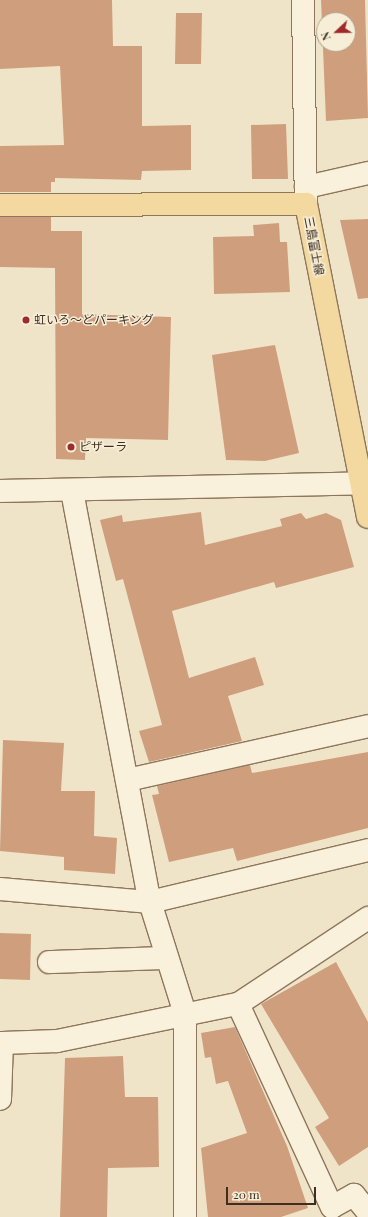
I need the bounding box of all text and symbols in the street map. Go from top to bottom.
north arrow [316,12,356,52]
text: N [317,30,334,43]
street label: 三島富士線 [301,215,327,277]
place label: 虹いろ～どパーキング [34,313,154,327]
marker: 虹いろ～どパーキング [21,315,31,325]
place label: ピザーラ [79,440,127,454]
marker: ピザーラ [66,442,76,452]
scale bar [228,1179,318,1205]
text: 20 m [233,1186,260,1202]

